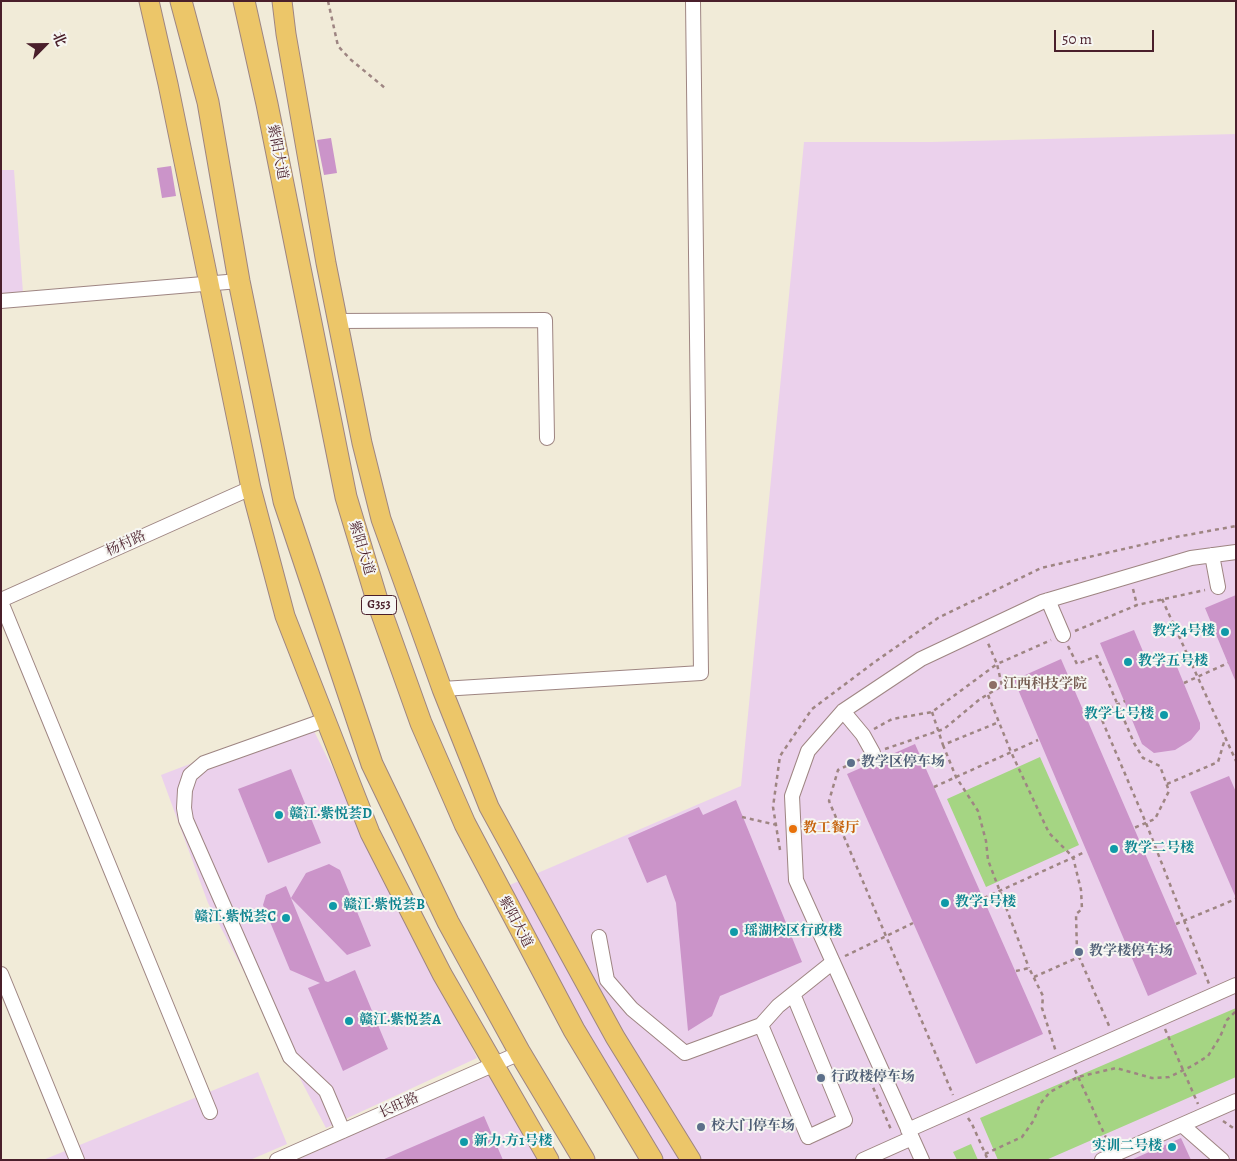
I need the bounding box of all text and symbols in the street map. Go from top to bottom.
north arrow [20,20,70,70]
scale bar [1057,20,1157,52]
text: 北 [48,29,71,49]
text: 50 m [1062,29,1092,49]
street label: 紫阳大道 [263,123,291,181]
street label: 紫阳大道 [345,519,377,577]
street label: 杨村路 [103,528,149,560]
road number: G353 [362,596,396,614]
place label: 教学4号楼 [1152,624,1215,640]
marker: 教学4号楼 [1219,626,1231,638]
place label: 教学五号楼 [1138,654,1208,670]
marker: 教学五号楼 [1122,656,1134,668]
place label: 江西科技学院 [1003,677,1087,693]
marker: 江西科技学院 [987,679,999,691]
place label: 教学七号楼 [1084,707,1154,723]
marker: 教学七号楼 [1158,709,1170,721]
place label: 教学区停车场 [861,755,945,771]
marker: 教学区停车场 [845,757,857,769]
place label: 赣江·紫悦荟D [289,807,372,823]
marker: 赣江·紫悦荟D [273,809,285,821]
place label: 教工餐厅 [803,821,859,837]
marker: 教工餐厅 [787,823,799,835]
place label: 教学二号楼 [1124,841,1194,857]
marker: 教学二号楼 [1108,843,1120,855]
street label: 紫阳大道 [494,893,536,951]
place label: 教学1号楼 [955,895,1016,911]
marker: 教学1号楼 [939,897,951,909]
place label: 赣江·紫悦荟B [343,898,425,914]
marker: 赣江·紫悦荟B [327,900,339,912]
place label: 赣江·紫悦荟C [194,910,276,926]
marker: 赣江·紫悦荟C [280,912,292,924]
place label: 瑶湖校区行政楼 [744,924,842,940]
marker: 瑶湖校区行政楼 [728,926,740,938]
place label: 教学楼停车场 [1089,944,1173,960]
marker: 教学楼停车场 [1073,946,1085,958]
place label: 赣江·紫悦荟A [359,1013,441,1029]
marker: 赣江·紫悦荟A [343,1015,355,1027]
place label: 行政楼停车场 [831,1070,915,1086]
marker: 行政楼停车场 [815,1072,827,1084]
street label: 长旺路 [376,1090,422,1122]
place label: 校大门停车场 [711,1119,795,1135]
marker: 校大门停车场 [695,1121,707,1133]
place label: 新力·方1号楼 [474,1134,552,1150]
marker: 新力·方1号楼 [458,1136,470,1148]
place label: 实训二号楼 [1092,1139,1162,1155]
marker: 实训二号楼 [1166,1141,1178,1153]

